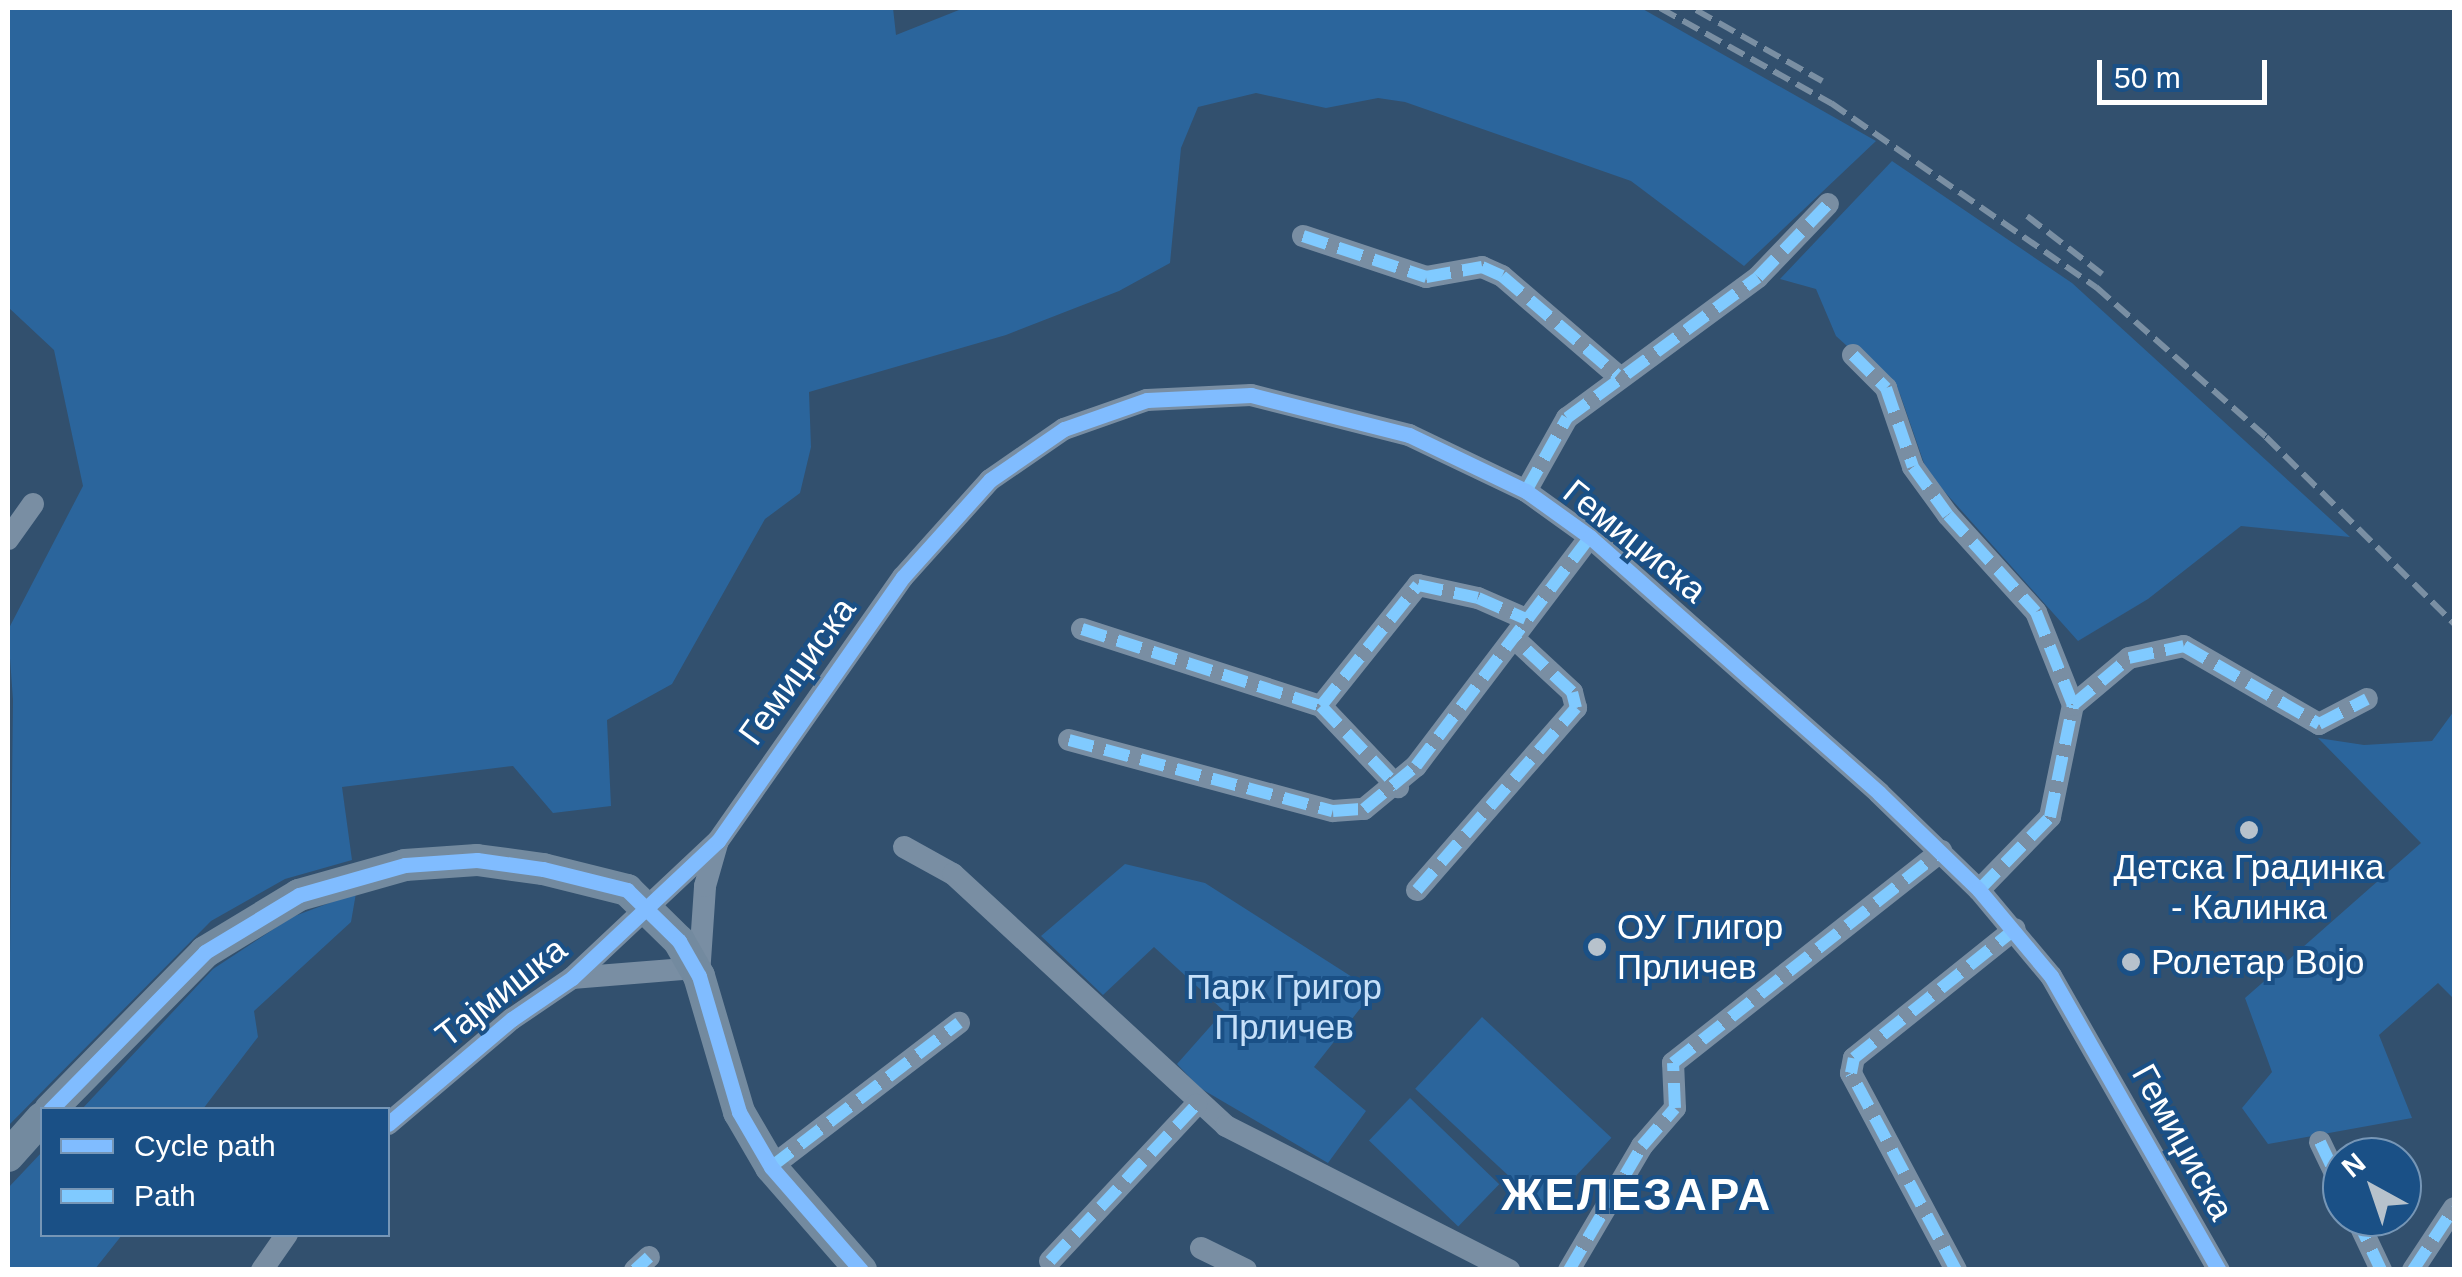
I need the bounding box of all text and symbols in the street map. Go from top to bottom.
scale bar [2102,40,2272,102]
text: 50 m [2114,61,2181,94]
street label: Гемиџиска [1555,471,1715,611]
street label: Гемиџиска [730,589,864,753]
marker: Детска Градинка - Калинка [2238,819,2260,841]
place label: Детска Градинка - Калинка [2113,846,2385,928]
place label: ОУ Глигор Прличев [1617,906,1783,988]
street label: Тајмишка [427,928,575,1056]
marker: ОУ Глигор Прличев [1586,936,1608,958]
place label: Ролетар Војо [2151,941,2365,983]
marker: Ролетар Војо [2120,951,2142,973]
park label: Парк Григор Прличев [1186,966,1382,1048]
street label: Гемиџиска [2123,1057,2243,1227]
legend [40,1107,390,1237]
text: Cycle path [134,1129,276,1162]
north arrow [2322,1137,2422,1237]
text: N [2336,1147,2371,1184]
district label: ЖЕЛЕЗАРА [1501,1168,1773,1222]
text: Path [134,1179,196,1212]

